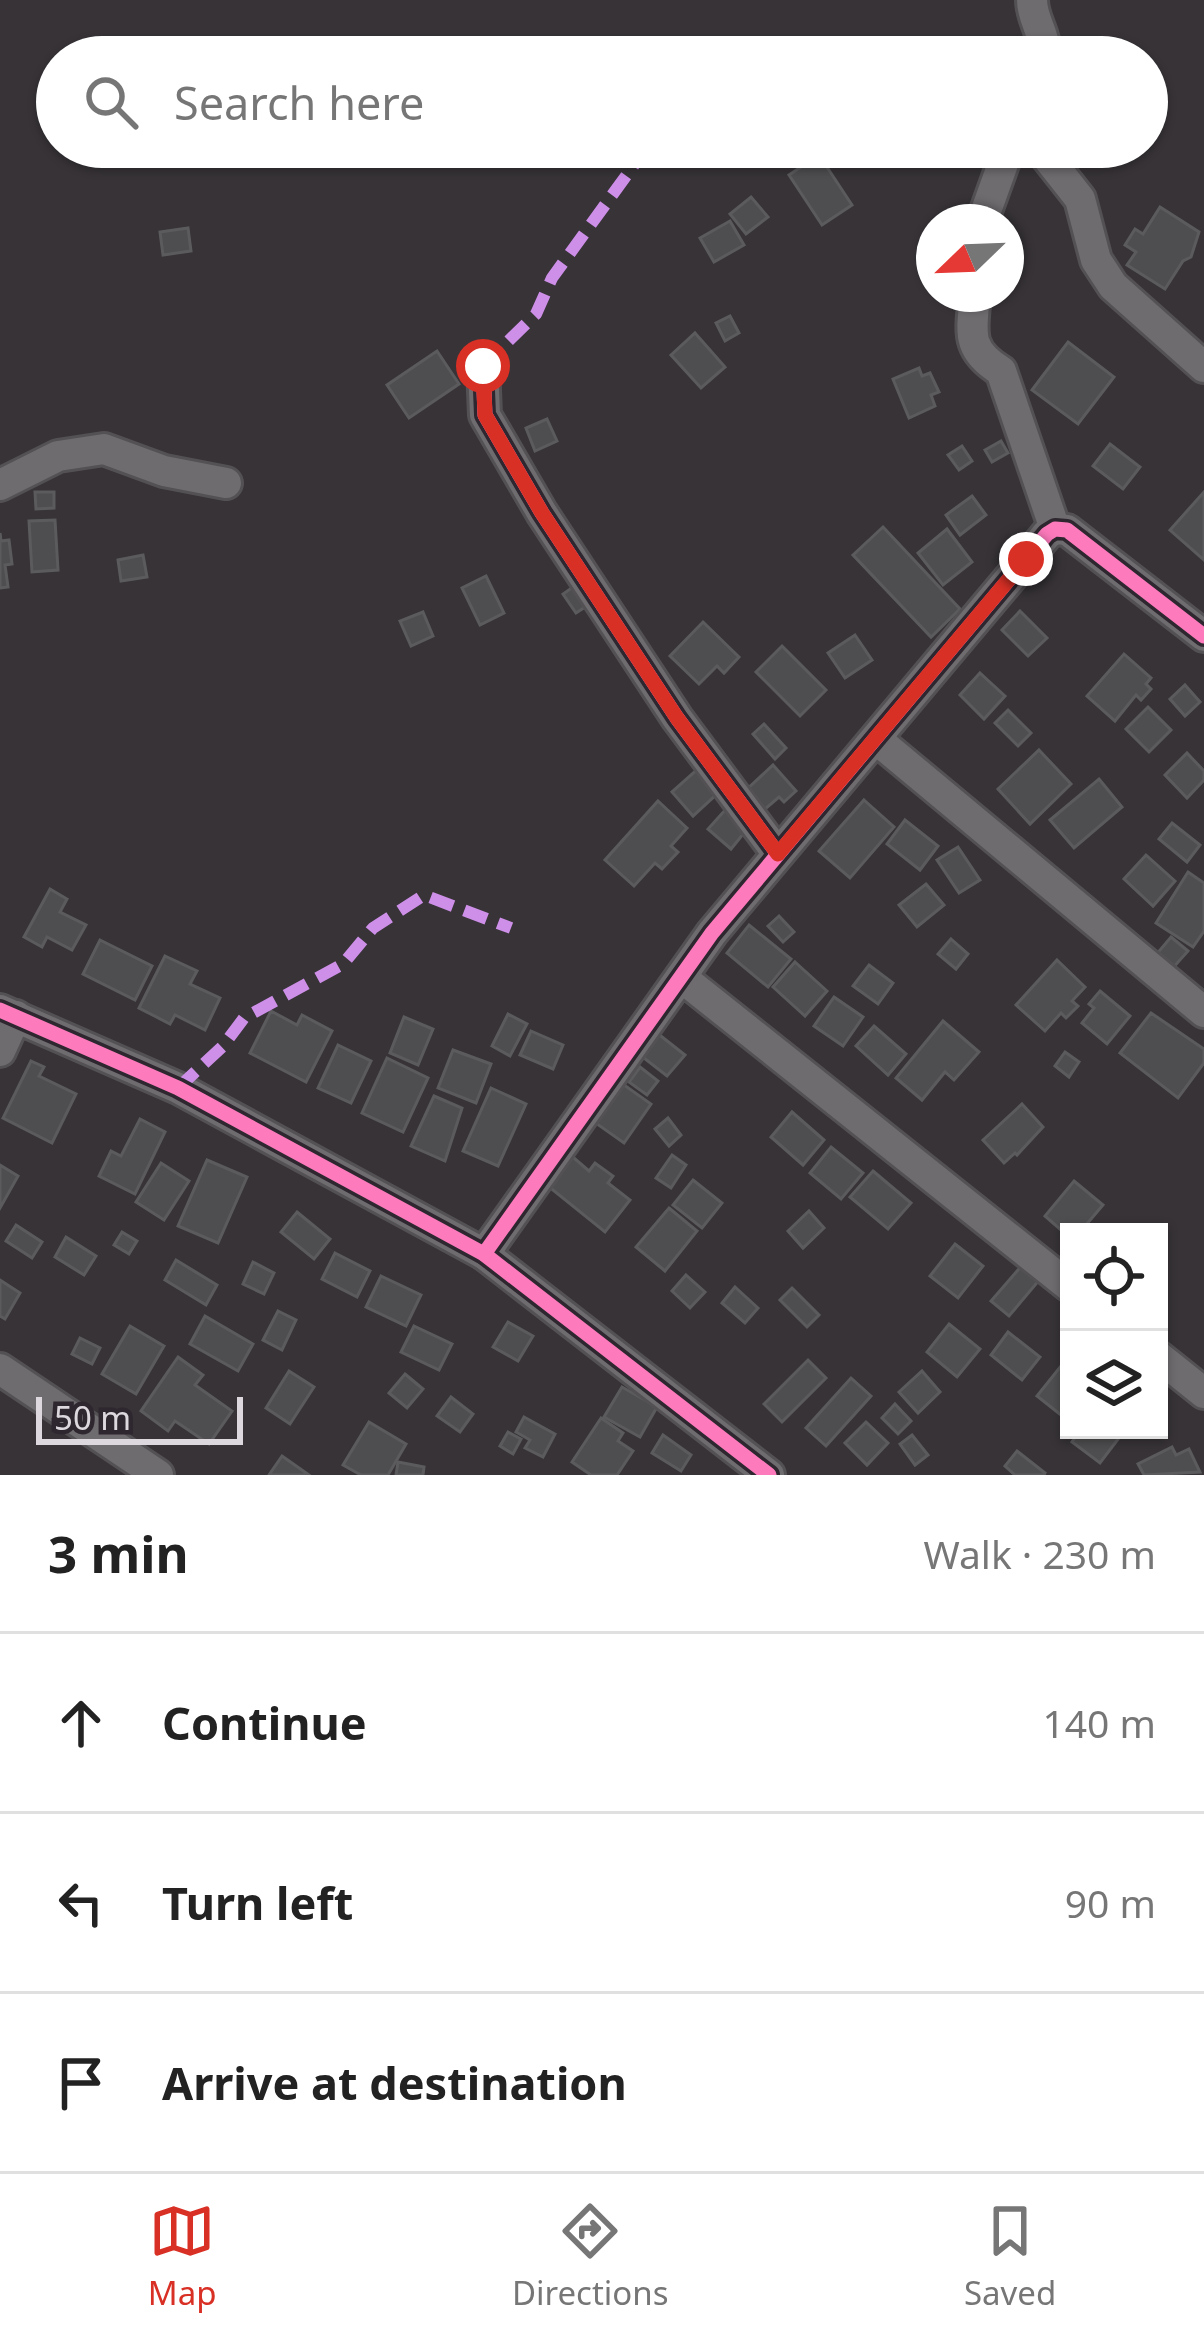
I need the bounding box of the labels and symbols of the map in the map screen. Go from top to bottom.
north arrow [916,204,1024,312]
route start [456,339,510,393]
route end [999,532,1053,586]
scale bar [36,1391,243,1444]

